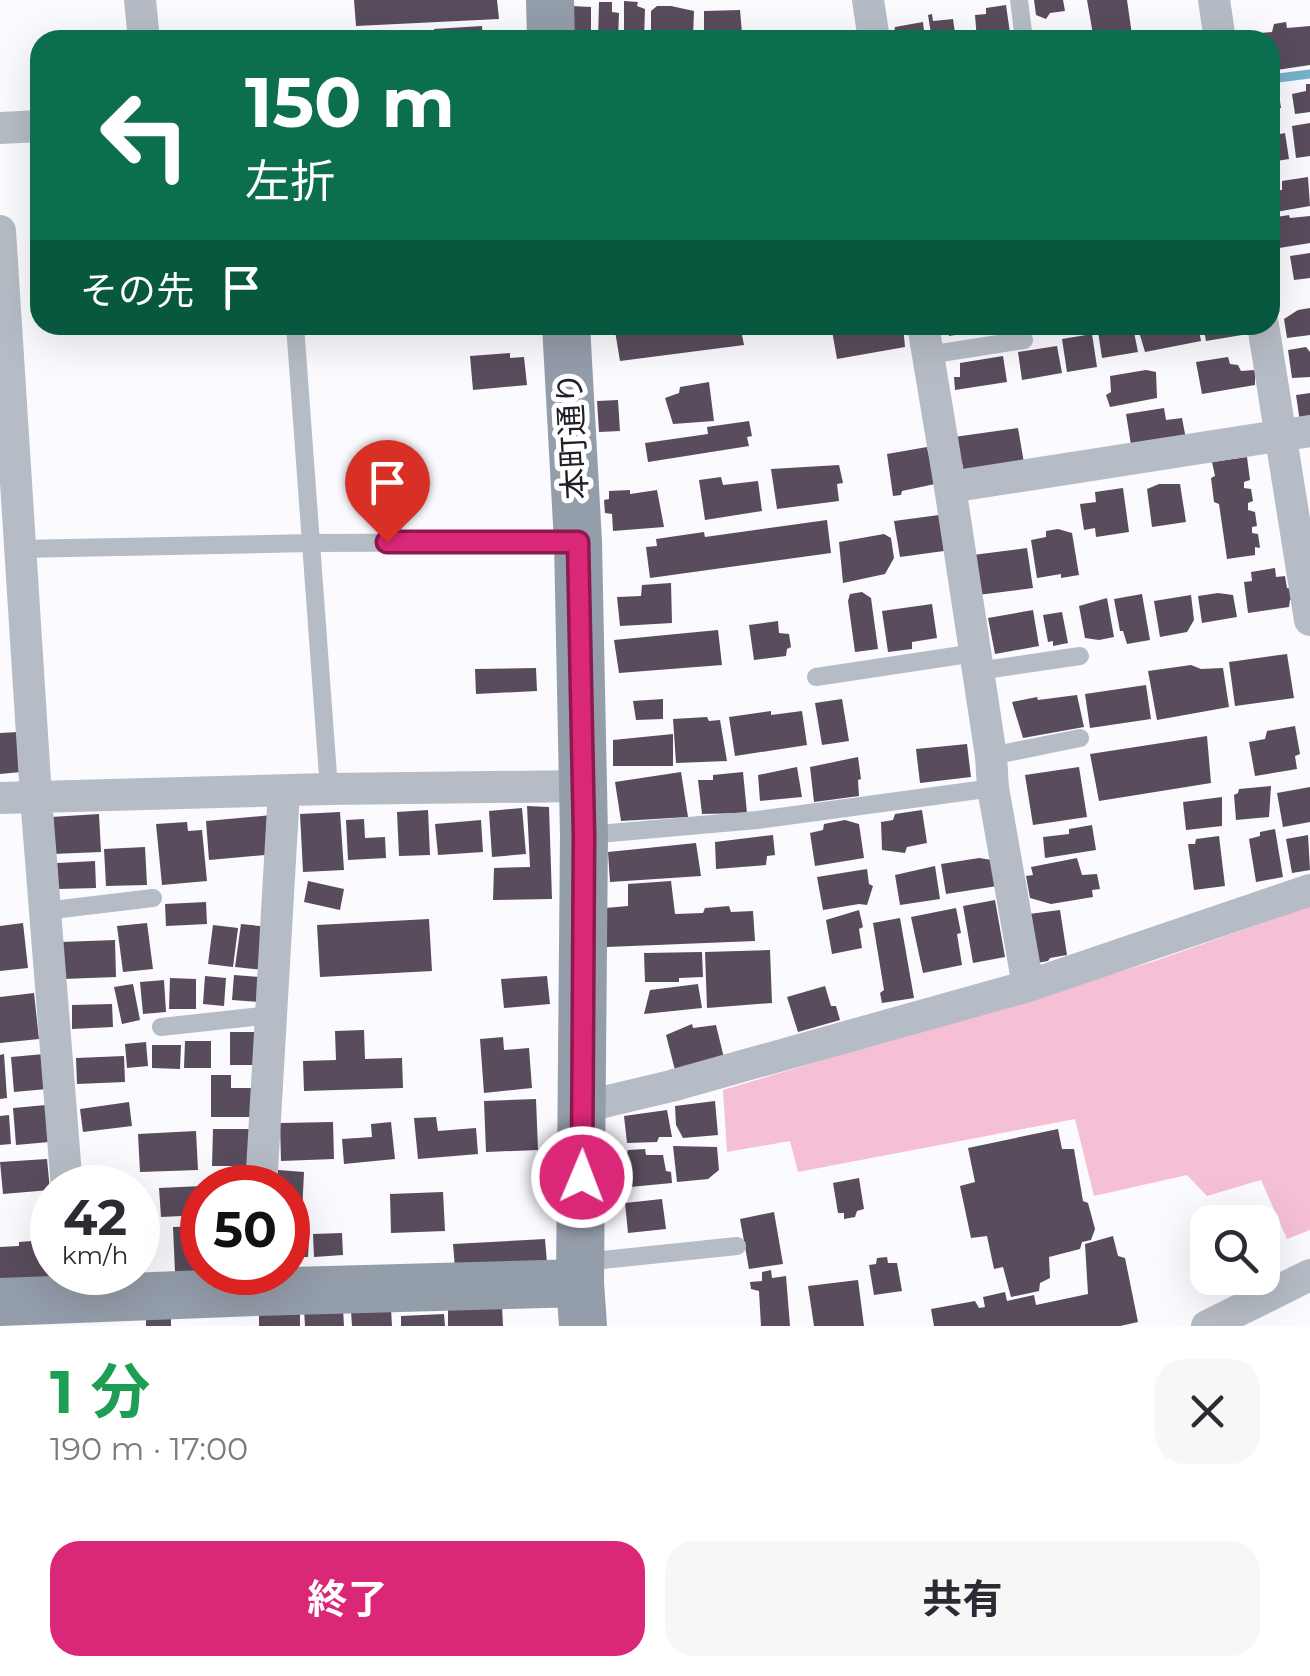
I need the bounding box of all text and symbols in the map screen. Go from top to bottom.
text: 150 m [245,59,455,145]
icon: left [80,70,210,200]
text: 左折 [245,153,335,208]
icon: arrive [214,260,269,315]
text: その先 [80,267,194,314]
street label: 本町通り [549,371,595,501]
pin [345,440,430,543]
icon: arrive [360,455,415,510]
position arrow [530,1125,634,1229]
speed limit sign: 50 [180,1165,310,1295]
text: 42 [63,1187,127,1248]
map controls [1190,1205,1280,1295]
button: search [1190,1205,1280,1295]
text: km/h [62,1240,128,1270]
text: 1 分 [50,1355,151,1428]
button: close [1155,1359,1260,1464]
text: 190 m · 17:00 [50,1429,248,1468]
button: 終了 [50,1541,645,1656]
button: 共有 [665,1541,1260,1656]

